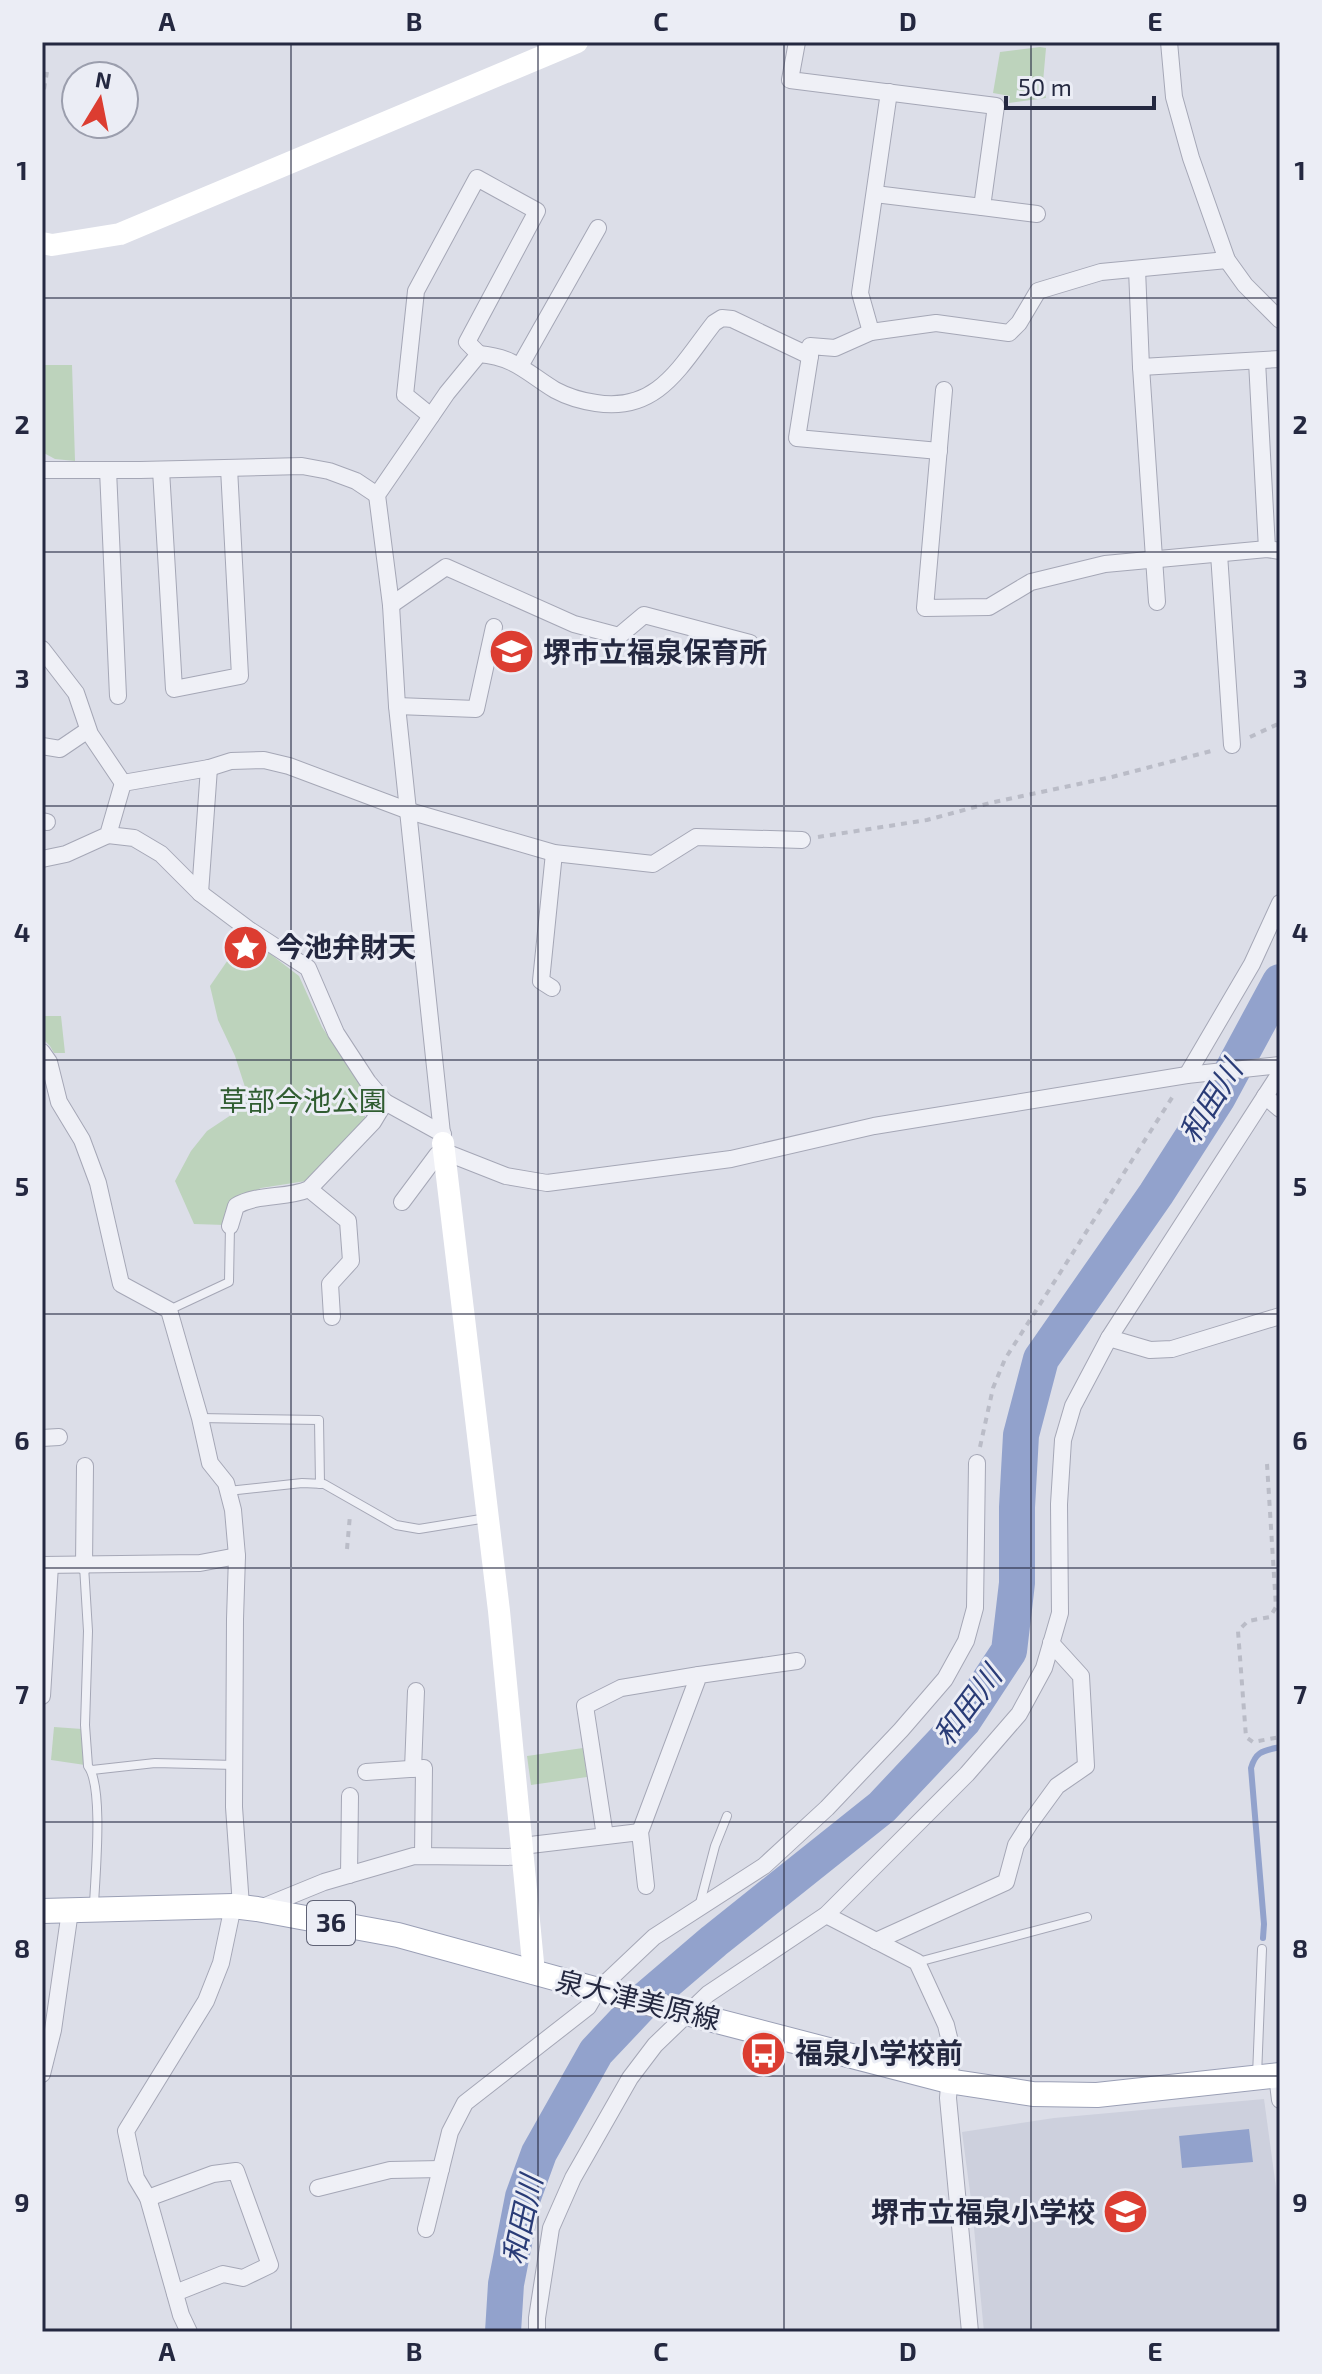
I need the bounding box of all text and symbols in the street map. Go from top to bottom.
text: A [159,5,176,36]
text: B [406,5,422,36]
text: C [653,5,669,36]
text: D [899,5,917,36]
text: E [1147,5,1163,36]
north arrow [60,60,140,140]
scale bar [1006,60,1154,110]
text: N [94,65,114,94]
text: 50 m [1018,72,1072,101]
text: 1 [16,154,28,185]
text: 1 [1294,154,1306,185]
text: 2 [14,408,30,439]
text: 2 [1292,408,1308,439]
school or university icon: 堺市立福泉保育所 [488,628,536,676]
place label: 堺市立福泉保育所 [543,634,767,668]
text: 3 [15,662,29,693]
text: 3 [1293,662,1307,693]
text: 4 [14,916,30,947]
text: 4 [1292,916,1308,947]
place icon: 今池弁財天 [221,923,269,971]
place label: 今池弁財天 [276,929,416,963]
water label: 和田川 [1170,1051,1250,1149]
park label: 草部今池公園 [219,1083,387,1117]
text: 5 [15,1170,29,1201]
text: 5 [1293,1170,1307,1201]
text: 6 [14,1424,30,1455]
text: 6 [1292,1424,1308,1455]
water label: 和田川 [925,1656,1010,1752]
text: 7 [15,1678,29,1709]
text: 7 [1293,1678,1307,1709]
road number: 36 [307,1901,355,1945]
text: 8 [14,1932,30,1963]
text: 8 [1292,1932,1308,1963]
street label: 泉大津美原線 [553,1962,724,2036]
bus stop icon: 福泉小学校前 [740,2029,788,2077]
place label: 福泉小学校前 [795,2035,963,2069]
water label: 和田川 [494,2169,549,2267]
text: 9 [14,2186,30,2217]
text: 9 [1292,2186,1308,2217]
school or university icon: 堺市立福泉小学校 [1102,2188,1150,2236]
place label: 堺市立福泉小学校 [871,2194,1095,2228]
text: A [159,2335,176,2366]
text: B [406,2335,422,2366]
text: C [653,2335,669,2366]
text: D [899,2335,917,2366]
text: E [1147,2335,1163,2366]

